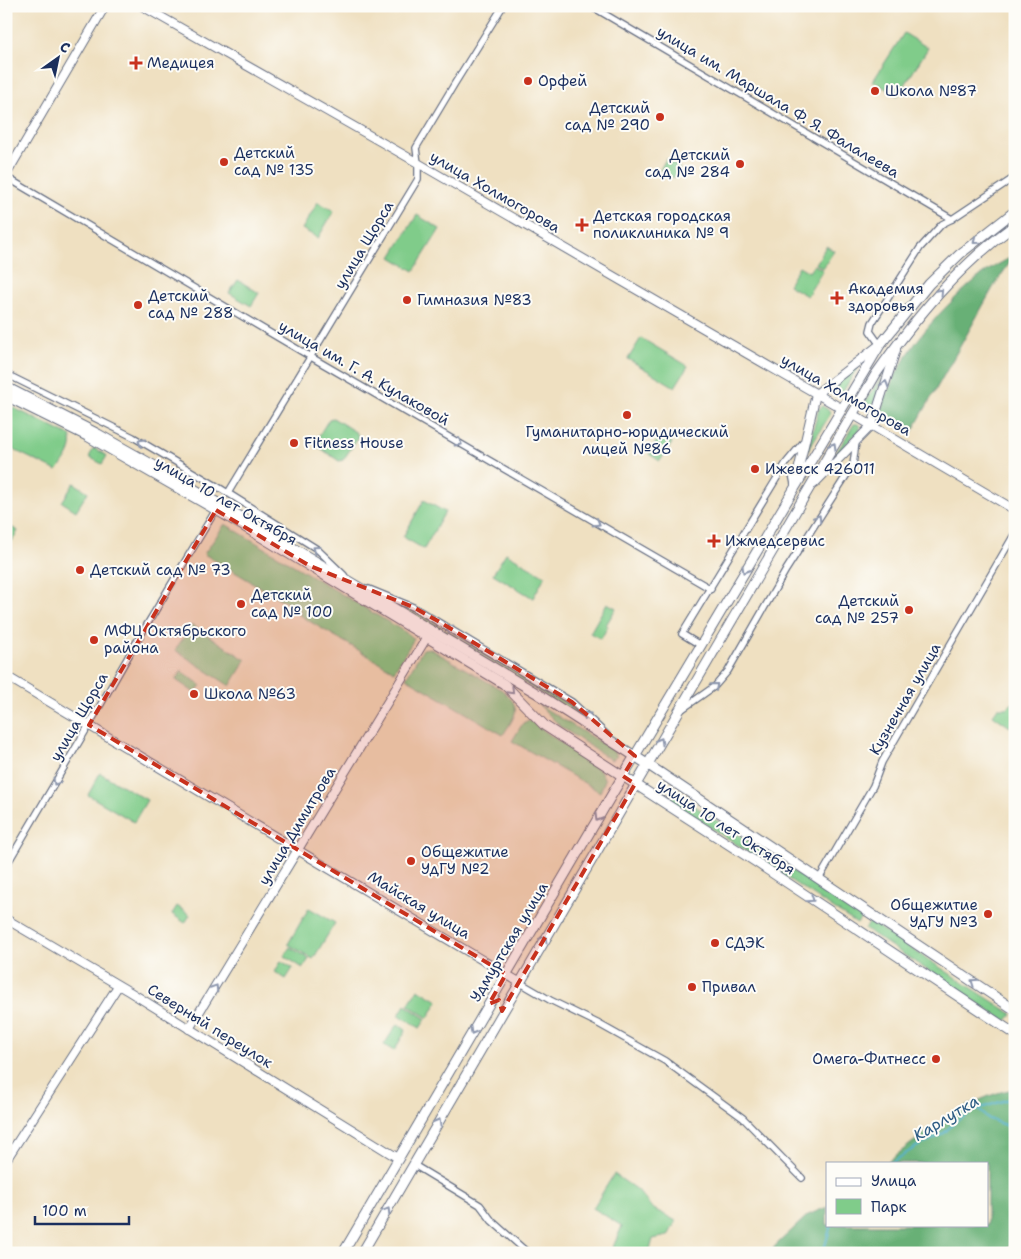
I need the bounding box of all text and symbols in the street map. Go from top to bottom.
street label: улица им. Маршала Ф. Я. Фалалеева [653,21,904,183]
north arrow [32,32,82,82]
text: С [57,37,74,57]
place label: Медицея [147,53,215,73]
marker: Медицея [129,56,143,70]
place label: Орфей [538,71,587,91]
marker: Орфей [522,75,534,87]
place label: Школа №87 [885,81,977,101]
marker: Школа №87 [869,85,881,97]
place label: Детский сад № 290 [565,98,650,135]
marker: Детский сад № 290 [654,111,666,123]
place label: Детский сад № 135 [234,143,314,180]
place label: Детский сад № 284 [645,145,730,182]
street label: улица Холмогорова [426,146,564,238]
marker: Детский сад № 135 [218,156,230,168]
marker: Детский сад № 284 [734,158,746,170]
street label: улица Щорса [330,197,399,293]
place label: Детская городская поликлиника № 9 [593,206,731,243]
marker: Детская городская поликлиника № 9 [575,218,589,232]
one-way arrow [973,235,982,244]
place label: Академия здоровья [848,279,924,316]
place label: Детский сад № 288 [148,286,234,323]
one-way arrow [934,289,943,298]
place label: Гимназия №83 [417,290,532,310]
marker: Академия здоровья [830,291,844,305]
marker: Гимназия №83 [401,294,413,306]
marker: Детский сад № 288 [132,299,144,311]
street label: улица им. Г. А. Кулаковой [275,316,453,430]
street label: улица Холмогорова [777,349,915,441]
one-way arrow [879,380,889,389]
marker: Гуманитарно-юридический лицей №86 [621,409,633,421]
place label: Гуманитарно-юридический лицей №86 [525,422,729,459]
place label: Fitness House [304,433,404,453]
marker: Fitness House [288,437,300,449]
one-way arrow [454,437,463,447]
one-way arrow [137,438,146,448]
one-way arrow [826,443,836,452]
street label: улица 10 лет Октября [151,452,301,550]
place label: Ижевск 426011 [765,459,875,479]
marker: Ижевск 426011 [749,463,761,475]
one-way arrow [812,514,822,523]
one-way arrow [591,516,600,526]
place label: Ижмедсервис [725,531,825,551]
marker: Ижмедсервис [707,534,721,548]
one-way arrow [312,546,322,555]
place label: Детский сад № 73 [90,560,231,580]
marker: Детский сад № 73 [74,564,86,576]
one-way arrow [741,565,751,574]
place label: Детский сад № 100 [251,585,333,622]
place label: Детский сад № 257 [815,591,899,628]
marker: Детский сад № 100 [235,598,247,610]
marker: Детский сад № 257 [903,604,915,616]
place label: МФЦ Октябрьского района [104,621,246,658]
one-way arrow [446,624,455,634]
marker: МФЦ Октябрьского района [88,634,100,646]
street label: Кузнечная улица [865,639,946,759]
street label: улица Щорса [45,668,113,765]
one-way arrow [709,682,718,691]
place label: Школа №63 [204,684,296,704]
one-way arrow [505,685,514,694]
marker: Школа №63 [188,688,200,700]
one-way arrow [583,712,592,721]
one-way arrow [653,738,663,747]
street label: улица Димитрова [254,763,341,889]
street label: улица 10 лет Октября [653,775,799,879]
one-way arrow [52,777,62,786]
one-way arrow [595,812,605,821]
place label: Общежитие УдГУ №2 [421,842,509,879]
marker: Общежитие УдГУ №2 [405,855,417,867]
street label: Майская улица [364,866,475,944]
street label: Удмуртская улица [465,878,553,1005]
one-way arrow [806,893,815,902]
place label: Общежитие УдГУ №3 [890,895,978,932]
marker: Общежитие УдГУ №3 [982,908,994,920]
place label: СДЭК [725,933,765,953]
one-way arrow [538,936,548,945]
marker: СДЭК [709,937,721,949]
place label: Привал [702,977,757,997]
street label: Северный переулок [143,979,277,1073]
one-way arrow [971,979,980,988]
marker: Привал [686,981,698,993]
one-way arrow [208,984,218,993]
one-way arrow [469,1026,479,1035]
place label: Омега-Фитнесс [812,1049,926,1069]
marker: Омега-Фитнесс [930,1053,942,1065]
water label: Карлутка [909,1090,983,1146]
one-way arrow [432,1119,442,1128]
legend [826,1162,988,1226]
text: Улица [871,1171,917,1191]
scale bar [35,1194,129,1226]
text: Парк [871,1197,907,1217]
text: 100 m [42,1201,87,1221]
one-way arrow [380,1207,390,1216]

